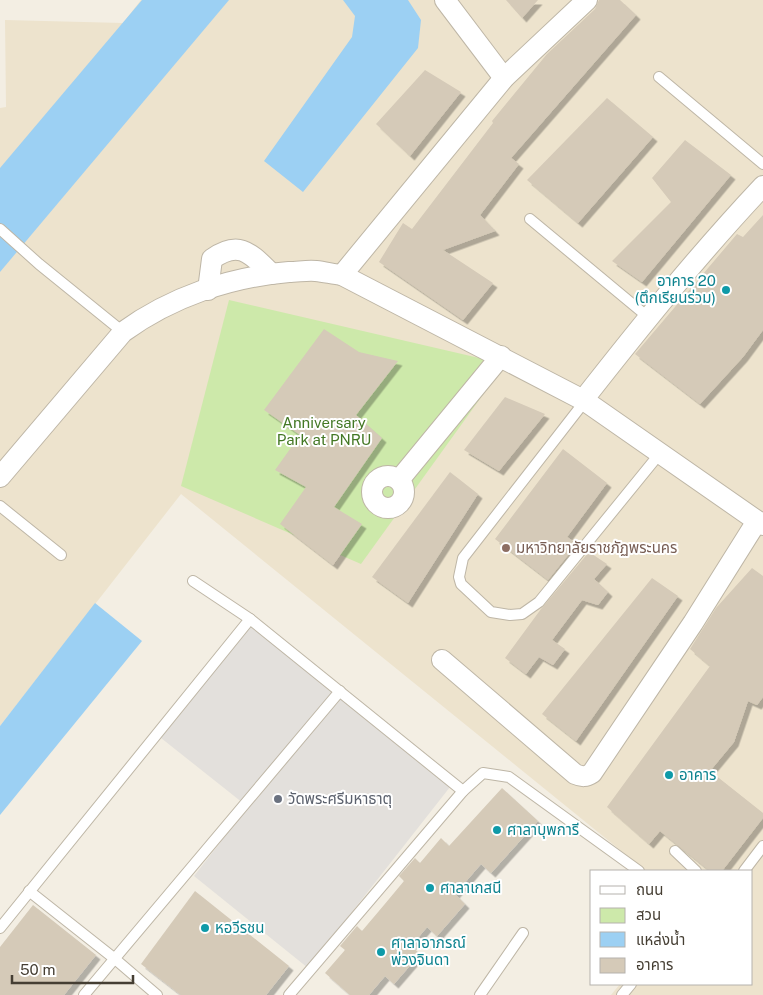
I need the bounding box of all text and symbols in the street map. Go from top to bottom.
place label: อาคาร 20 (ตึกเรียนร่วม) [635,272,716,306]
marker: อาคาร 20 (ตึกเรียนร่วม) [720,284,732,296]
park label: Anniversary Park at PNRU [277,414,371,448]
place label: มหาวิทยาลัยราชภัฏพระนคร [516,539,677,556]
marker: มหาวิทยาลัยราชภัฏพระนคร [500,542,512,554]
place label: อาคาร [679,766,716,783]
marker: อาคาร [663,769,675,781]
place label: วัดพระศรีมหาธาตุ [288,790,392,808]
marker: วัดพระศรีมหาธาตุ [272,793,284,805]
place label: ศาลาบุพการี [507,821,579,839]
marker: ศาลาบุพการี [491,824,503,836]
legend [590,870,753,985]
place label: ศาลาเกสนี [440,879,501,896]
text: ถนน [636,881,663,898]
marker: ศาลาเกสนี [424,882,436,894]
text: สวน [636,906,661,923]
place label: หอวีรชน [215,919,265,936]
marker: หอวีรชน [199,922,211,934]
text: แหล่งน้ำ [636,929,685,948]
place label: ศาลาอาภรณ์ พ่วงจินดา [391,934,466,968]
marker: ศาลาอาภรณ์ พ่วงจินดา [375,946,387,958]
scale bar [12,952,134,984]
text: อาคาร [636,956,673,973]
text: 50 m [20,961,55,978]

